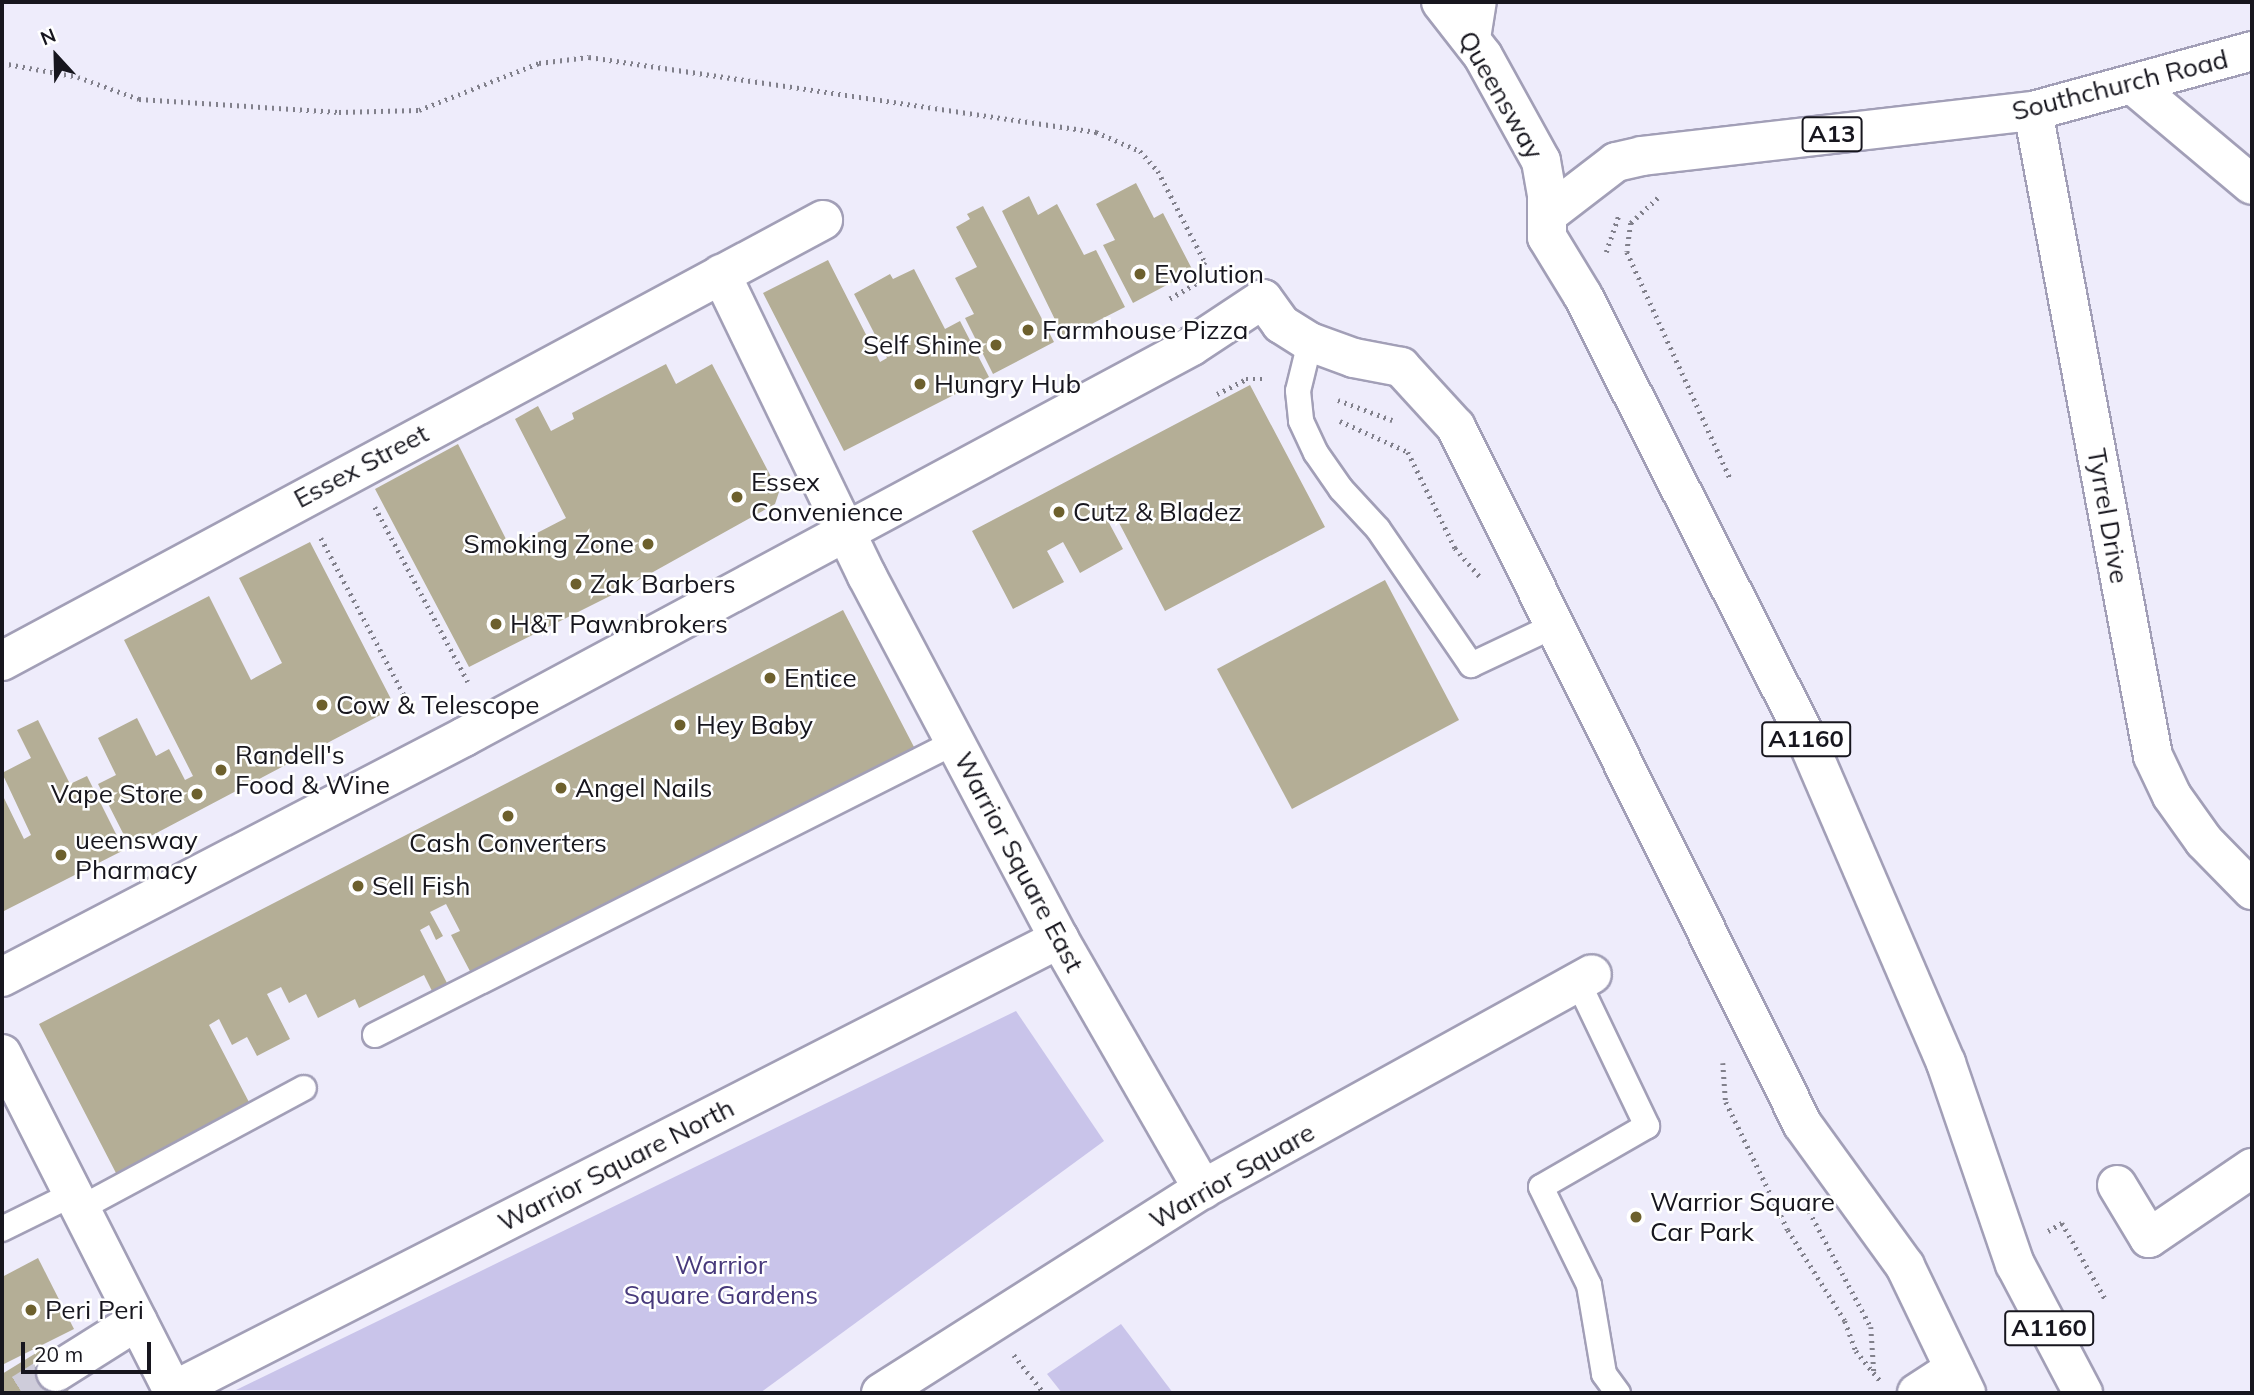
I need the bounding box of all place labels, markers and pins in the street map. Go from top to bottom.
place label: Evolution [1154,258,1264,290]
marker: Evolution [1132,266,1148,282]
place label: Farmhouse Pizza [1042,314,1248,346]
marker: Farmhouse Pizza [1020,322,1036,338]
place label: Self Shine [863,329,982,361]
marker: Self Shine [988,337,1004,353]
place label: Hungry Hub [934,368,1081,400]
marker: Hungry Hub [912,376,928,392]
place label: Essex Convenience [751,466,903,528]
marker: Essex Convenience [729,489,745,505]
place label: Cutz & Bladez [1073,496,1242,528]
marker: Cutz & Bladez [1051,504,1067,520]
place label: Smoking Zone [464,528,634,560]
marker: Smoking Zone [640,536,656,552]
place label: Zak Barbers [590,568,736,600]
marker: Zak Barbers [568,576,584,592]
place label: H&T Pawnbrokers [510,608,728,640]
marker: H&T Pawnbrokers [488,616,504,632]
place label: Entice [784,662,857,694]
marker: Entice [762,670,778,686]
place label: Cow & Telescope [336,689,539,721]
marker: Cow & Telescope [314,697,330,713]
place label: Hey Baby [696,709,813,741]
marker: Hey Baby [670,715,690,735]
place label: Randell's Food & Wine [235,739,390,800]
marker: Randell's Food & Wine [213,762,229,778]
place label: Angel Nails [575,772,712,804]
place label: Vape Store [51,778,183,810]
marker: Angel Nails [553,780,569,796]
marker: Vape Store [189,786,205,802]
marker: Cash Converters [500,808,516,824]
place label: ueensway Pharmacy [75,824,198,886]
place label: Cash Converters [409,827,607,859]
marker: ueensway Pharmacy [53,847,69,863]
place label: Sell Fish [372,870,470,902]
marker: Sell Fish [350,878,366,894]
place label: Warrior Square Car Park [1650,1186,1835,1248]
marker: Warrior Square Car Park [1628,1209,1644,1225]
place label: Peri Peri [45,1294,144,1326]
marker: Peri Peri [23,1302,39,1318]

